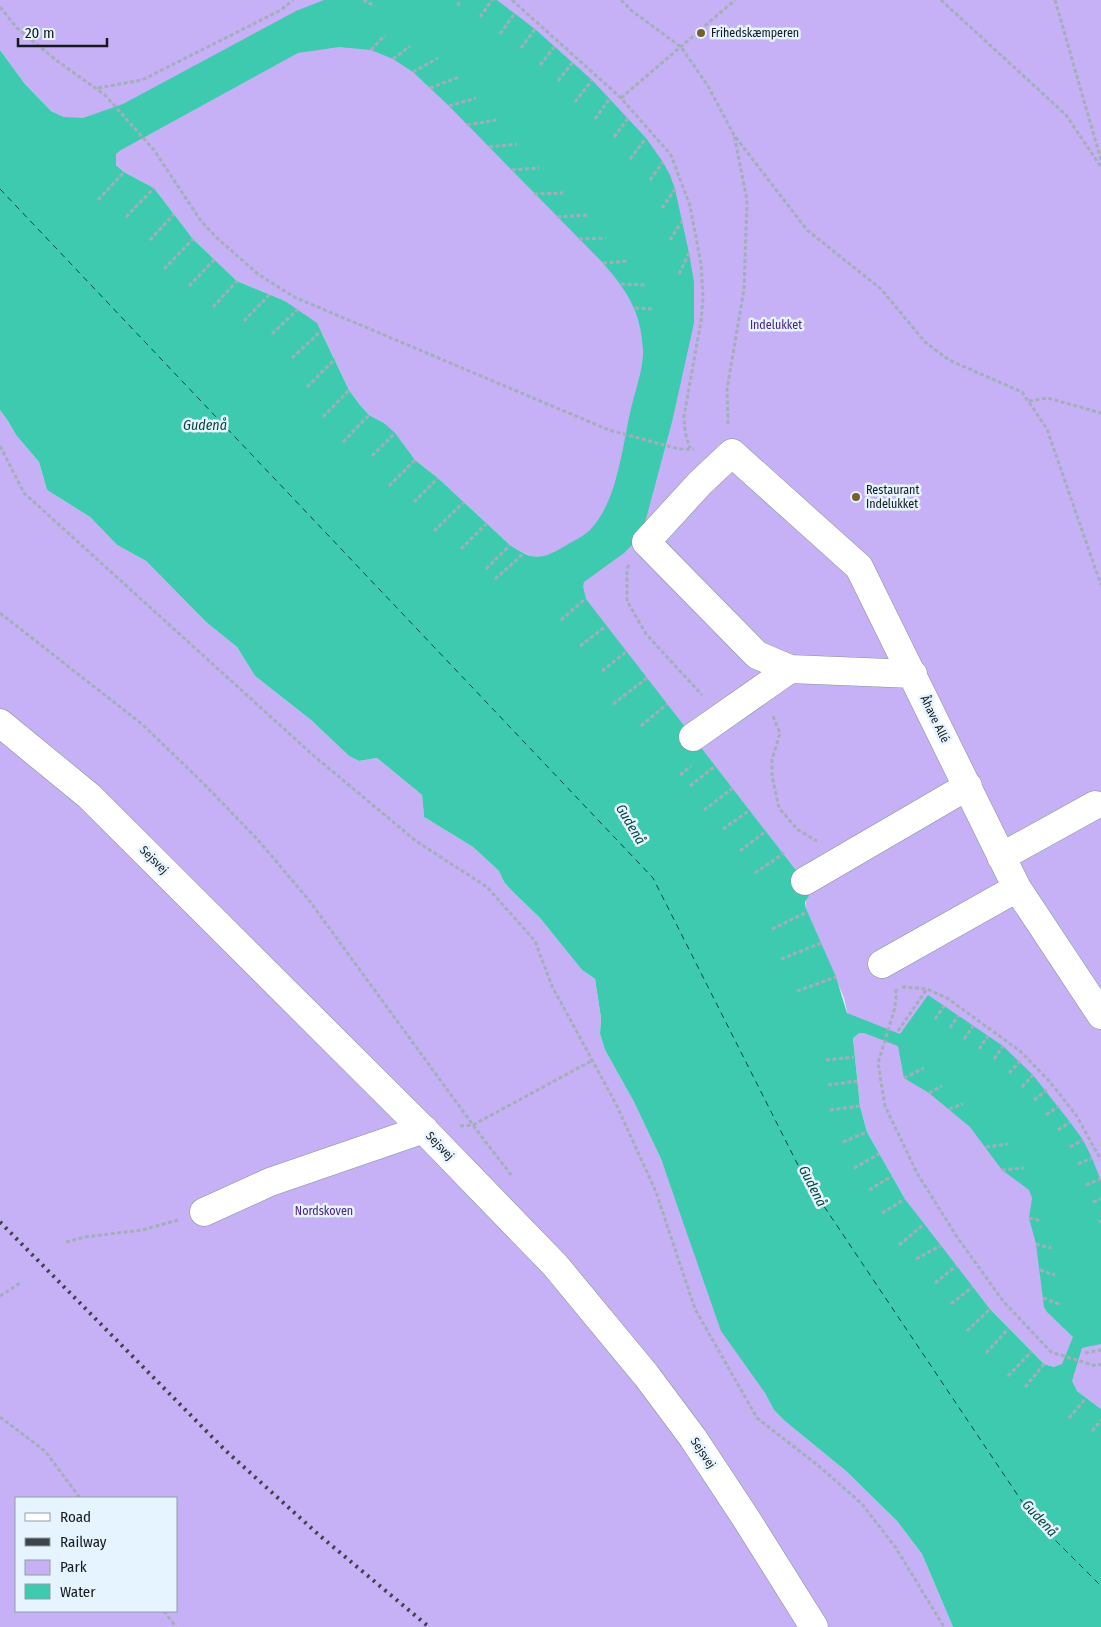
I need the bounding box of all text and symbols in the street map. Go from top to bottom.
scale bar [18,15,106,47]
text: 20 m [25,24,55,42]
place label: Frihedskæmperen [711,26,799,40]
marker: Frihedskæmperen [695,27,707,39]
park label: Indelukket [750,318,802,332]
water label: Gudenå [183,417,227,434]
place label: Restaurant Indelukket [866,483,919,511]
marker: Restaurant Indelukket [850,491,862,503]
street label: Åhave Allé [918,692,954,745]
water label: Gudenå [612,801,649,847]
street label: Sejsvej [137,843,171,877]
street label: Sejsvej [423,1129,457,1163]
water label: Gudenå [795,1163,830,1210]
park label: Nordskoven [295,1204,353,1218]
street label: Sejsvej [688,1435,718,1471]
water label: Gudenå [1018,1496,1061,1540]
legend [15,1497,178,1612]
text: Road [60,1508,91,1526]
text: Railway [60,1533,107,1551]
text: Park [60,1558,87,1576]
text: Water [60,1583,96,1601]

